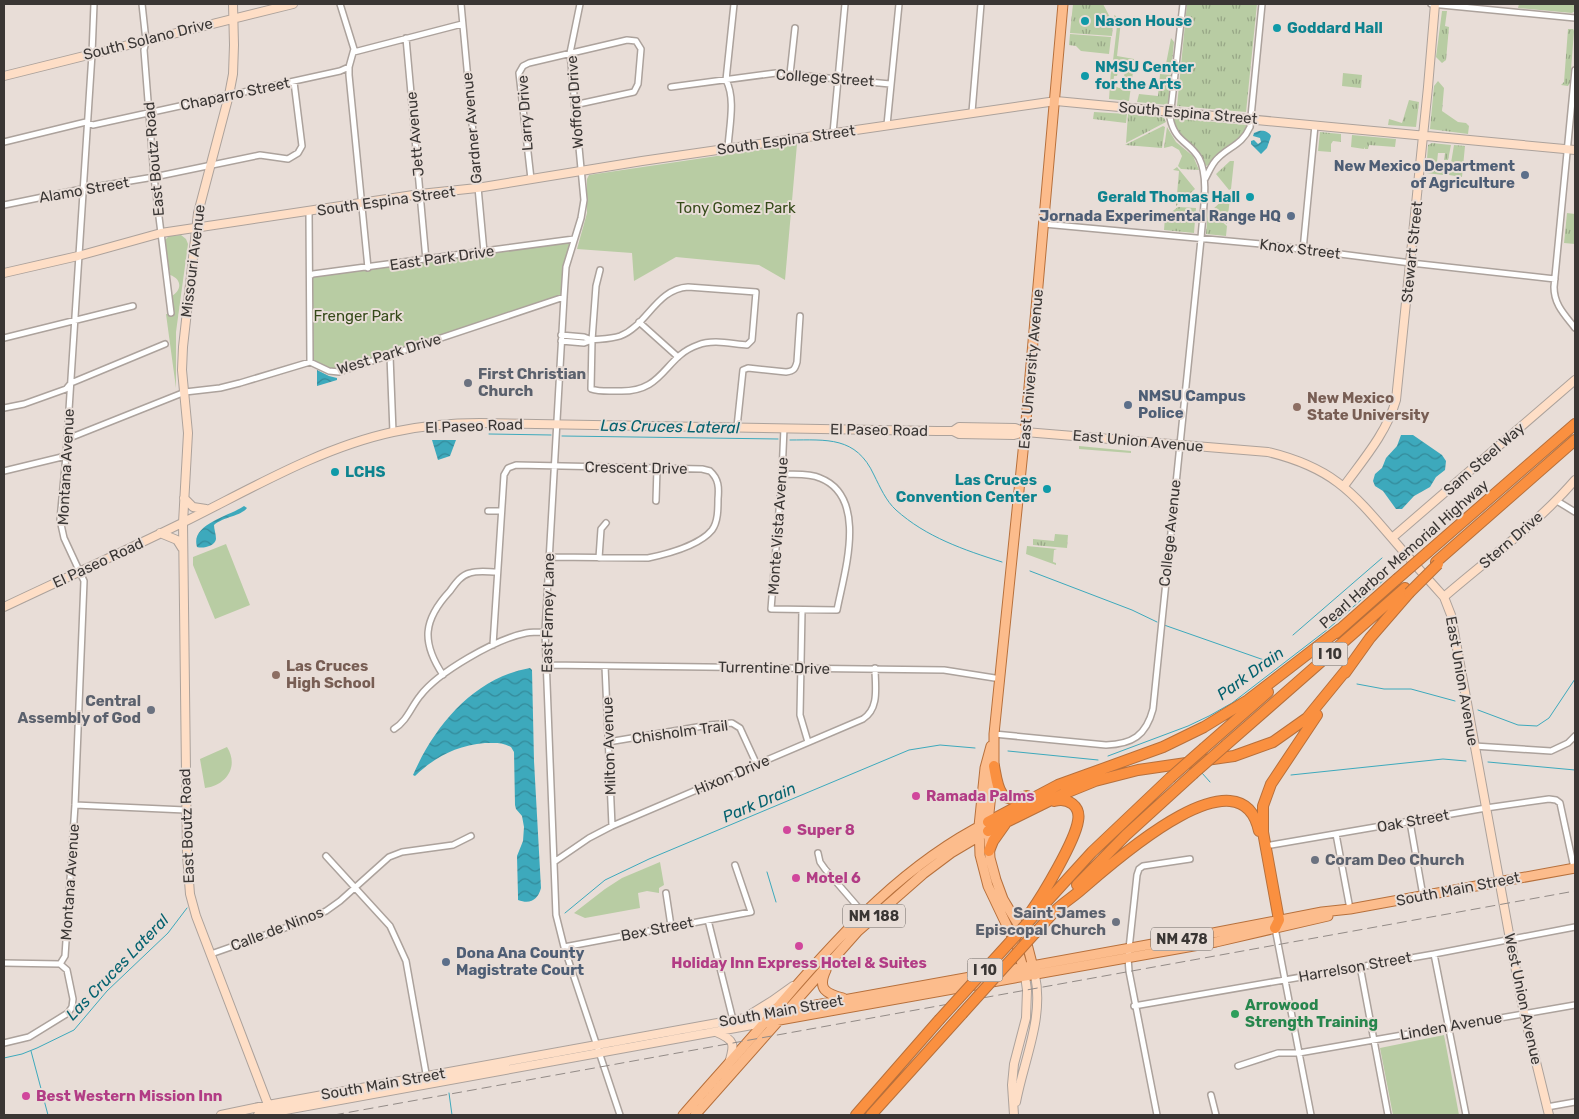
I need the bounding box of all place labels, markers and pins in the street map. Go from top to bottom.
place label: Nason House [1095,12,1192,30]
marker: Nason House [1079,15,1091,27]
place label: Goddard Hall [1287,19,1383,37]
marker: Goddard Hall [1271,22,1283,34]
place label: NMSU Center for the Arts [1095,58,1194,93]
marker: NMSU Center for the Arts [1079,70,1091,82]
place label: New Mexico Department of Agriculture [1334,157,1515,192]
marker: New Mexico Department of Agriculture [1519,169,1531,181]
place label: Gerald Thomas Hall [1097,188,1240,206]
marker: Gerald Thomas Hall [1244,191,1256,203]
place label: Jornada Experimental Range HQ [1039,207,1281,225]
marker: Jornada Experimental Range HQ [1285,210,1297,222]
place label: First Christian Church [478,365,586,400]
marker: First Christian Church [462,377,474,389]
place label: NMSU Campus Police [1138,387,1246,422]
place label: New Mexico State University [1307,389,1430,424]
marker: NMSU Campus Police [1122,399,1134,411]
marker: New Mexico State University [1291,401,1303,413]
place label: LCHS [345,463,386,481]
marker: LCHS [329,466,341,478]
place label: Las Cruces Convention Center [896,471,1037,506]
marker: Las Cruces Convention Center [1041,483,1053,495]
place label: Las Cruces High School [286,657,375,692]
marker: Las Cruces High School [270,669,282,681]
place label: Central Assembly of God [17,692,141,727]
marker: Central Assembly of God [145,704,157,716]
place label: Ramada Palms [926,787,1034,805]
marker: Ramada Palms [910,790,922,802]
place label: Super 8 [797,821,855,839]
marker: Super 8 [781,824,793,836]
place label: Coram Deo Church [1325,851,1464,869]
marker: Coram Deo Church [1309,854,1321,866]
place label: Motel 6 [806,869,861,887]
marker: Motel 6 [790,872,802,884]
place label: Saint James Episcopal Church [975,904,1106,939]
marker: Saint James Episcopal Church [1110,916,1122,928]
marker: Holiday Inn Express Hotel & Suites [793,940,805,952]
place label: Dona Ana County Magistrate Court [456,944,585,979]
place label: Holiday Inn Express Hotel & Suites [671,954,927,972]
marker: Dona Ana County Magistrate Court [440,956,452,968]
place label: Arrowood Strength Training [1245,996,1378,1031]
marker: Arrowood Strength Training [1229,1008,1241,1020]
place label: Best Western Mission Inn [36,1087,223,1105]
marker: Best Western Mission Inn [20,1090,32,1102]

